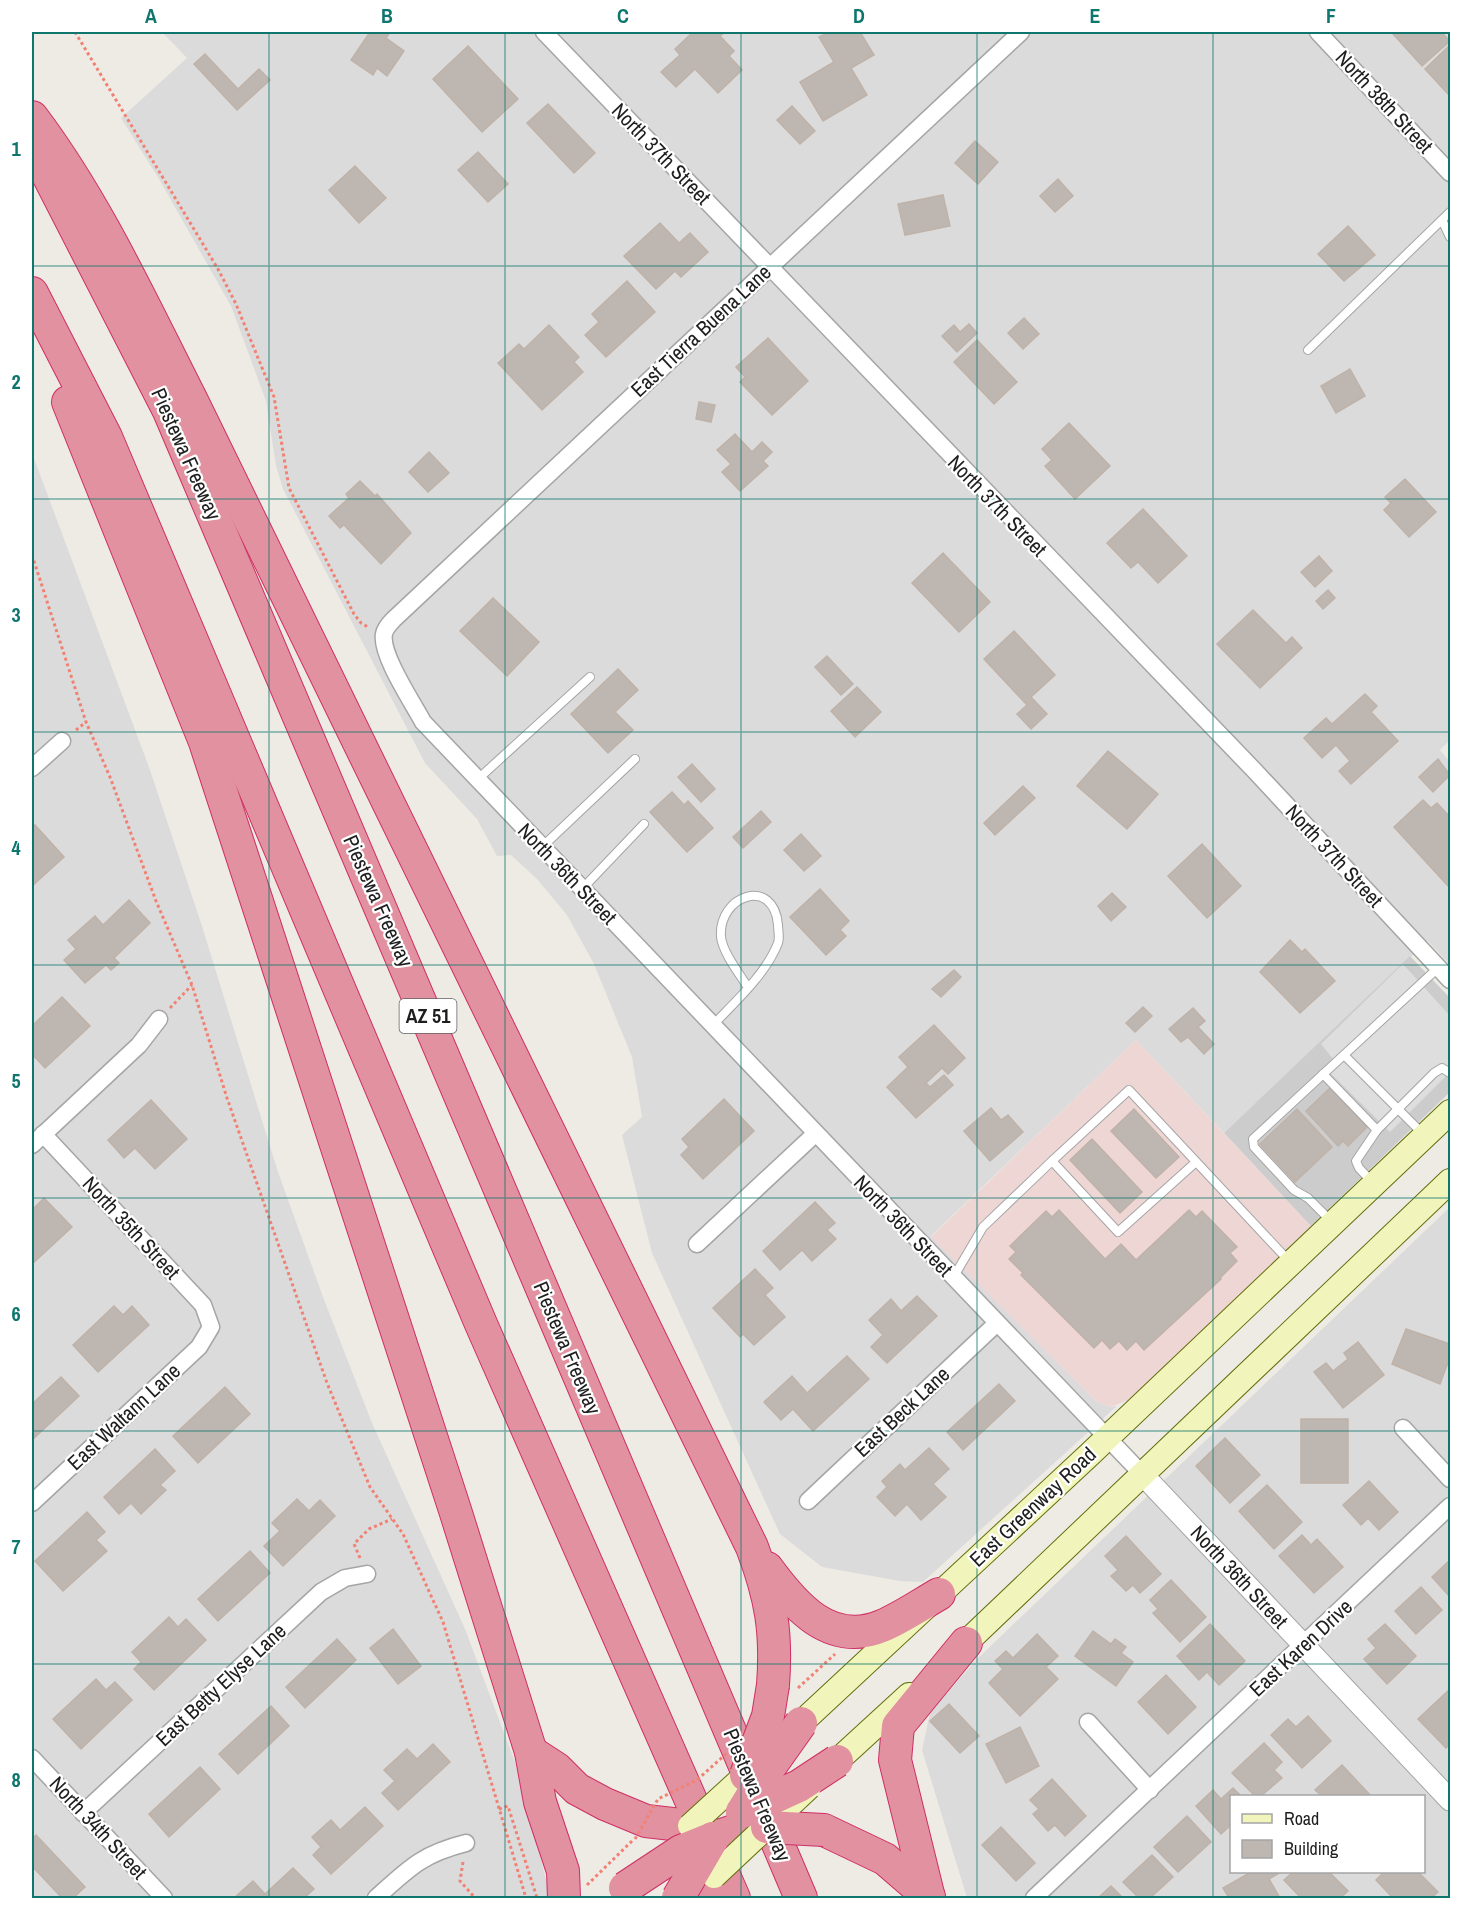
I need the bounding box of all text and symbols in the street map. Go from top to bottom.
text: A [145,2,157,29]
text: B [381,2,393,29]
text: C [617,2,629,29]
text: D [853,2,865,29]
text: E [1090,2,1101,29]
text: F [1326,2,1336,29]
street label: North 38th Street [1329,44,1440,160]
street label: North 37th Street [605,96,717,211]
text: 1 [11,135,21,162]
street label: East Tierra Buena Lane [624,258,777,403]
text: 2 [11,368,21,395]
street label: Piestewa Freeway [144,383,229,525]
street label: North 37th Street [941,448,1053,563]
text: 3 [11,601,21,628]
street label: North 37th Street [1279,798,1390,914]
street label: North 36th Street [511,816,623,931]
street label: Piestewa Freeway [336,830,421,972]
text: 4 [11,834,21,861]
road number: AZ 51 [400,999,456,1033]
text: 5 [11,1067,21,1094]
street label: North 36th Street [847,1168,959,1283]
street label: North 35th Street [76,1170,187,1286]
street label: Piestewa Freeway [526,1277,609,1419]
text: 6 [11,1300,21,1327]
street label: East Waltann Lane [61,1357,187,1477]
street label: East Beck Lane [848,1360,956,1463]
street label: East Greenway Road [963,1440,1102,1573]
street label: North 36th Street [1184,1519,1295,1635]
text: 7 [11,1533,21,1560]
street label: East Karen Drive [1243,1592,1358,1703]
street label: East Betty Elyse Lane [149,1617,292,1753]
street label: Piestewa Freeway [716,1724,799,1866]
text: 8 [11,1766,21,1793]
street label: North 34th Street [43,1770,154,1886]
legend [1230,1795,1425,1873]
text: Road [1284,1806,1319,1831]
text: Building [1284,1836,1339,1861]

